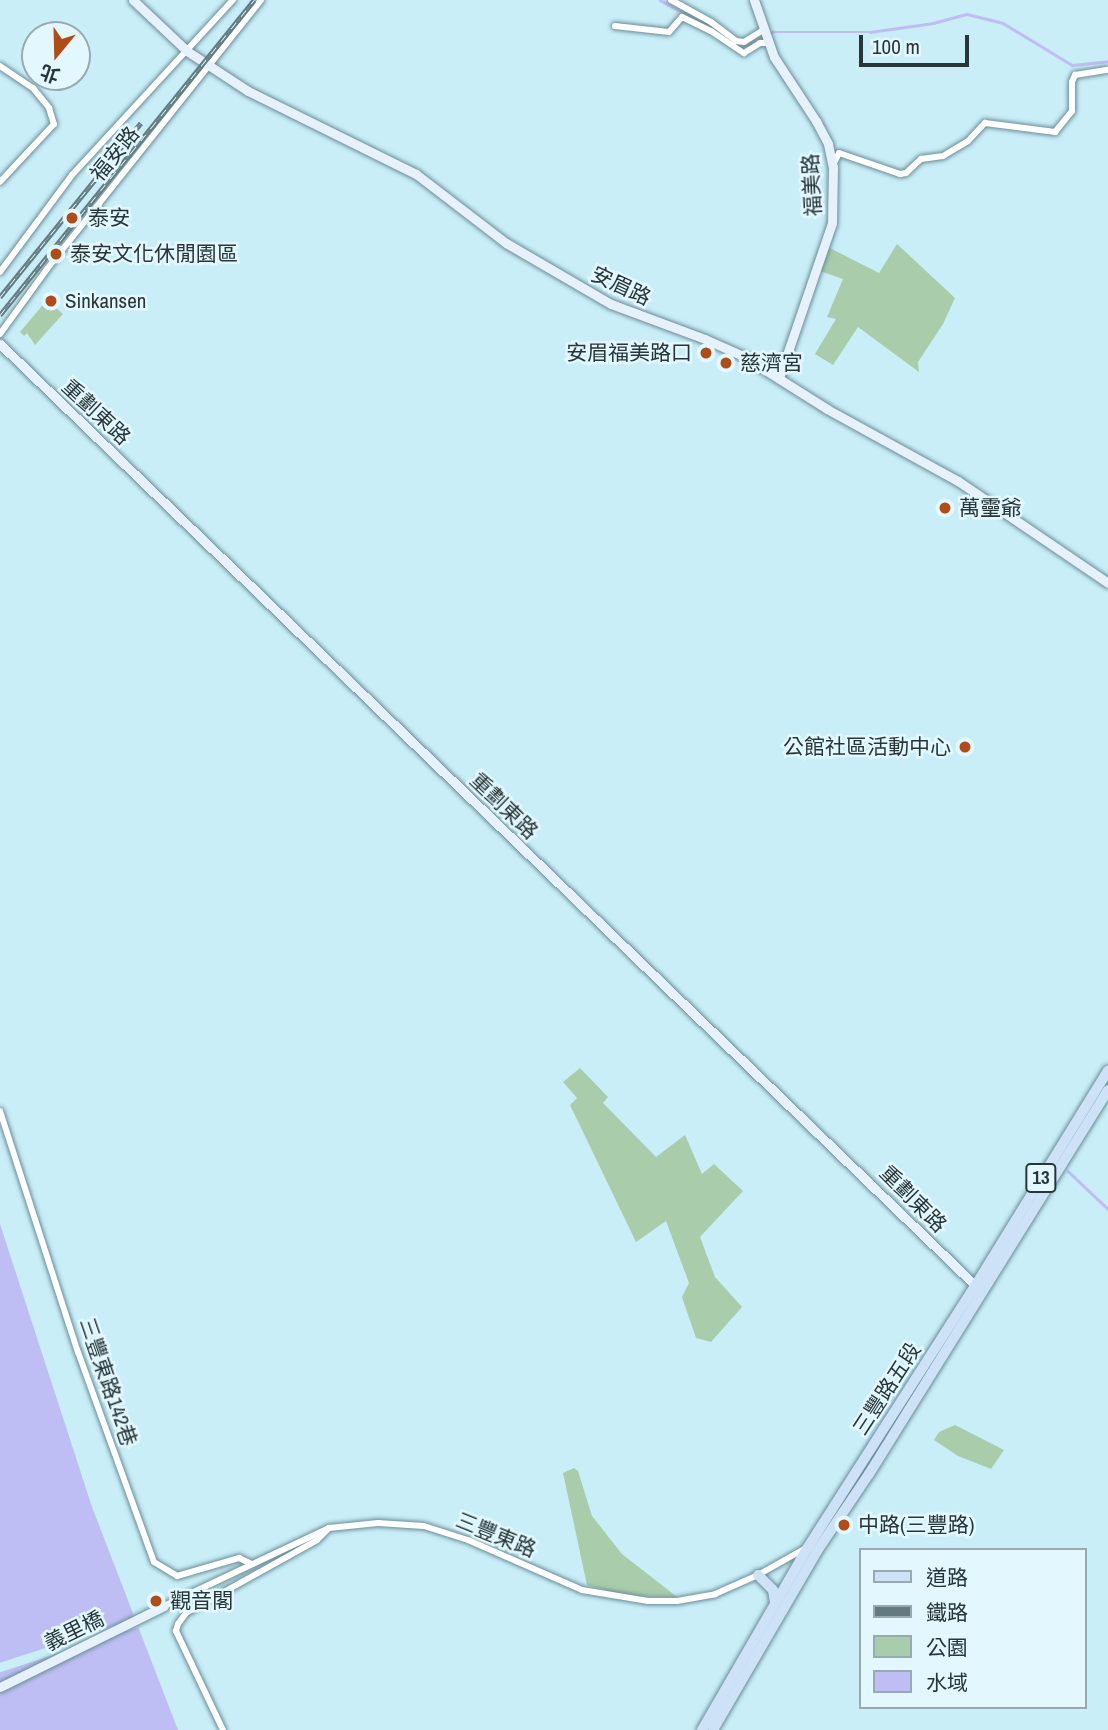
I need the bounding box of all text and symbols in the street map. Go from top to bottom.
north arrow [21,21,91,91]
scale bar [863,21,973,65]
text: 100 m [872,32,920,61]
text: 北 [37,59,63,89]
street label: 福安路 [85,122,145,186]
street label: 福美路 [798,153,826,217]
place label: 泰安 [88,205,130,231]
marker: 泰安 [62,208,82,228]
place label: 泰安文化休閒園區 [70,241,238,267]
marker: 泰安文化休閒園區 [48,246,64,262]
street label: 安眉路 [587,261,655,311]
place label: Sinkansen [65,288,146,314]
marker: Sinkansen [43,293,59,309]
place label: 安眉福美路口 [566,340,692,366]
marker: 安眉福美路口 [698,345,714,361]
place label: 慈濟宮 [740,350,803,376]
marker: 慈濟宮 [718,355,734,371]
street label: 重劃東路 [57,374,135,450]
place label: 萬𤫊爺 [959,495,1022,521]
marker: 萬𤫊爺 [937,500,953,516]
place label: 公館社區活動中心 [783,734,951,760]
marker: 公館社區活動中心 [957,739,973,755]
street label: 重劃東路 [465,768,543,844]
street label: 重劃東路 [874,1160,952,1238]
road number: 13 [1025,1162,1057,1194]
street label: 三豐東路142巷 [74,1315,142,1449]
street label: 三豐路五段 [848,1338,926,1440]
street label: 三豐東路 [452,1508,540,1562]
place label: 中路(三豐路) [858,1512,974,1538]
marker: 中路(三豐路) [836,1517,852,1533]
legend [860,1548,1087,1709]
text: 道路 [926,1563,968,1592]
place label: 觀音閣 [170,1588,233,1614]
marker: 觀音閣 [148,1593,164,1609]
text: 鐵路 [926,1598,968,1627]
street label: 義里橋 [40,1606,108,1656]
text: 公園 [926,1633,968,1662]
text: 水域 [926,1668,968,1697]

